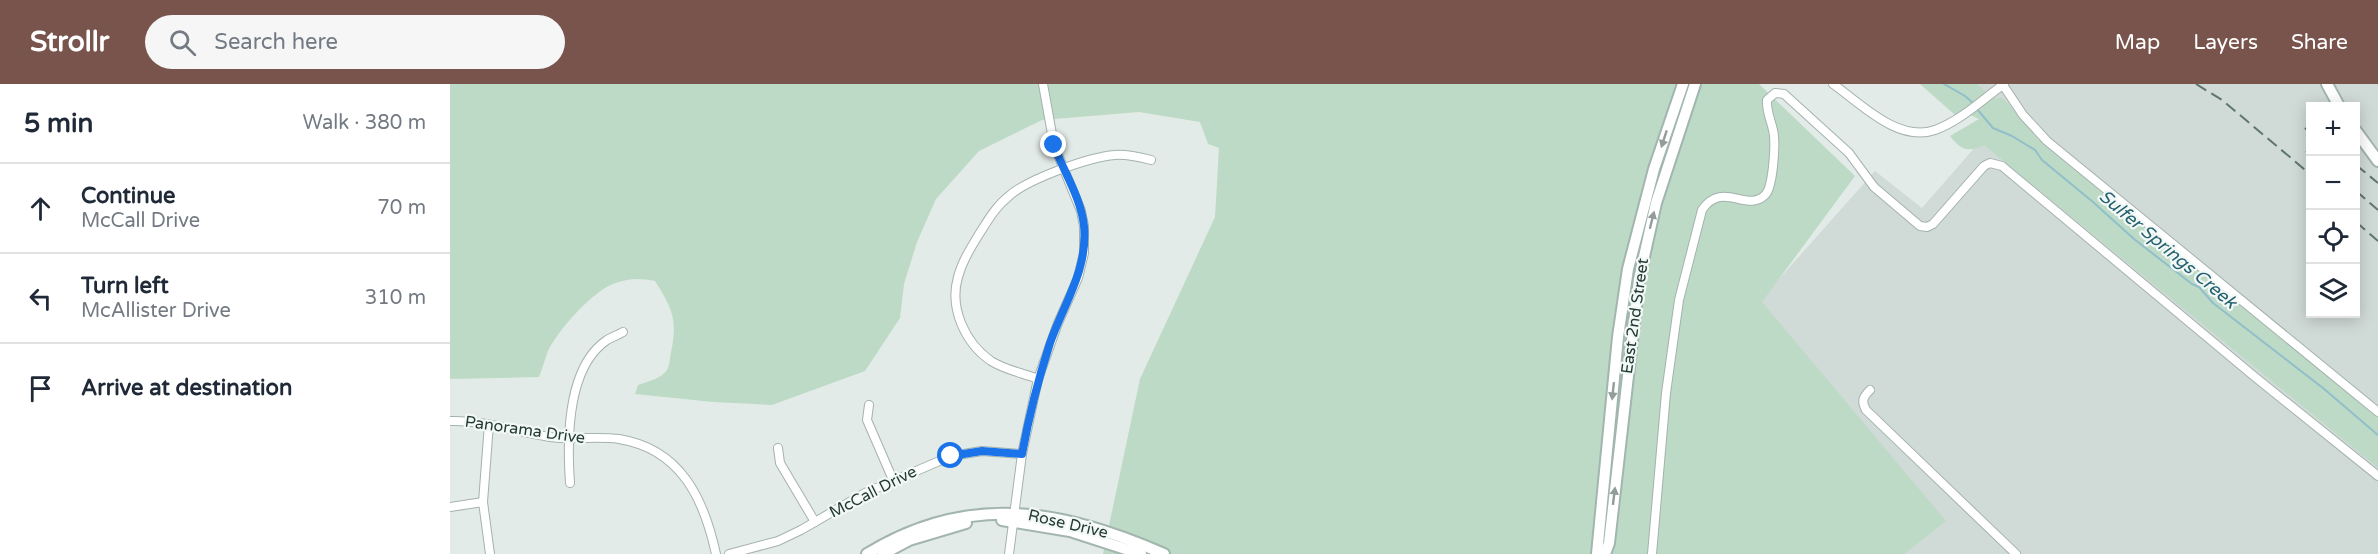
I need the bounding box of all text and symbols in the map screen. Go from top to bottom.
search box [145,15,565,69]
text: Strollr [30,25,109,59]
icon: search [166,26,199,59]
text: Search here [214,29,338,55]
text: Map [2115,30,2160,55]
text: Layers [2193,30,2258,55]
text: Share [2291,30,2348,55]
map controls [2306,102,2360,318]
button: + [2306,102,2360,156]
text: 5 min [24,108,93,139]
text: Walk · 380 m [303,111,426,135]
one-way arrow [1658,130,1668,148]
route end [1040,131,1066,157]
button: − [2306,156,2360,210]
text: Continue [81,183,176,209]
water label: Sulfer Springs Creek [2095,185,2242,314]
icon: ahead [24,192,57,225]
text: 70 m [377,196,426,220]
text: McCall Drive [81,209,200,233]
button: locate [2306,210,2360,264]
one-way arrow [1648,211,1657,229]
street label: East 2nd Street [1617,257,1653,375]
button: layers [2306,264,2360,318]
text: Turn left [81,273,169,299]
icon: left [24,282,57,315]
text: 310 m [365,286,426,310]
text: McAllister Drive [81,299,231,323]
icon: arrive [24,372,57,405]
text: Arrive at destination [81,375,292,401]
one-way arrow [1608,382,1618,401]
street label: Panorama Drive [464,412,586,448]
route start [937,442,963,468]
street label: McCall Drive [826,461,920,523]
one-way arrow [1609,487,1619,506]
street label: Rose Drive [1026,505,1110,543]

